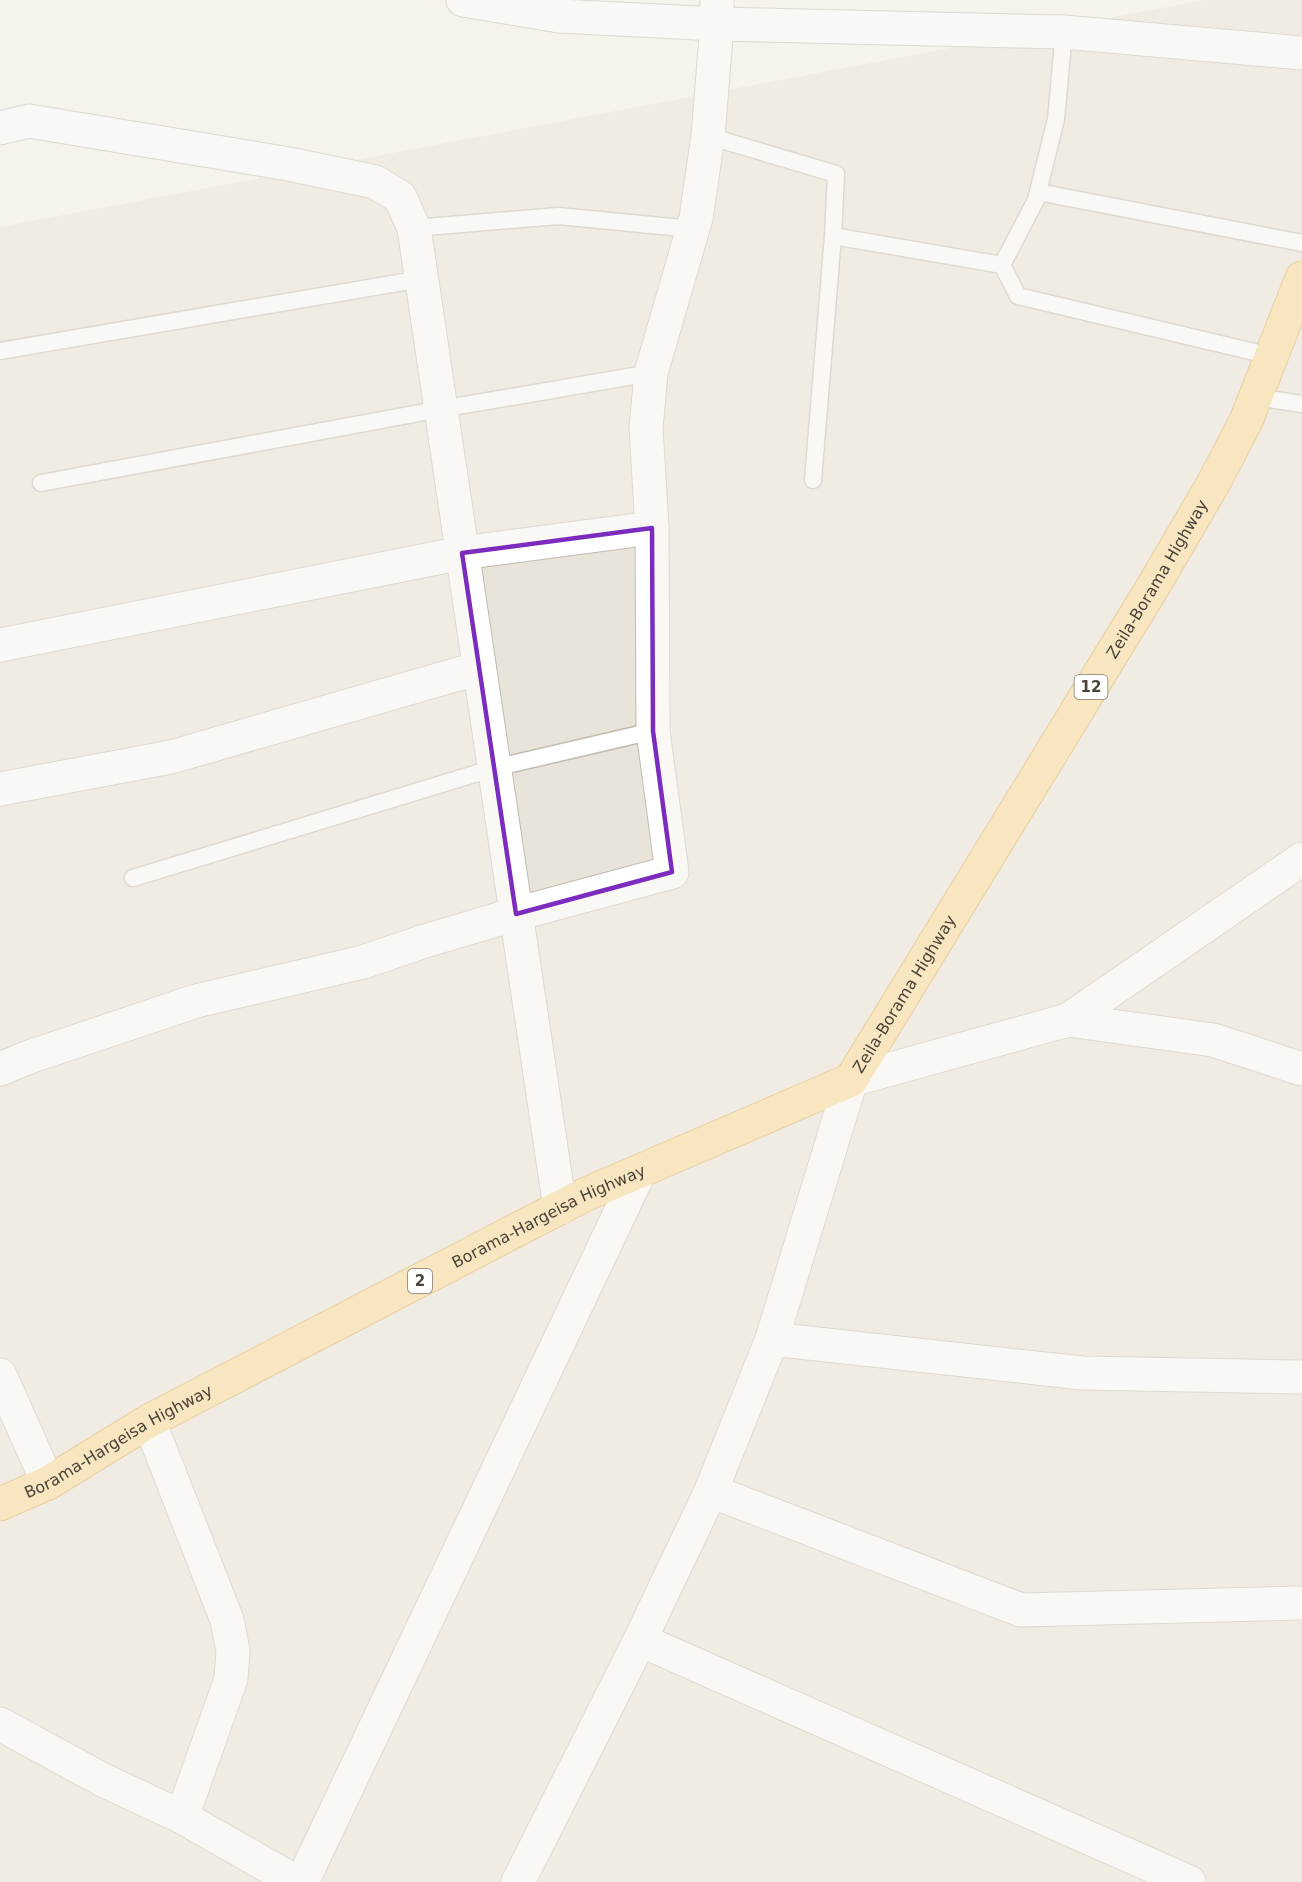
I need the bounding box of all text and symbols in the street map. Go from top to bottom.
street label: Zeila-Borama Highway [1102,496,1212,662]
road number: 12 [1074,675,1108,699]
street label: Zeila-Borama Highway [849,912,960,1076]
street label: Borama-Hargeisa Highway [449,1161,648,1272]
road number: 2 [408,1269,432,1293]
street label: Borama-Hargeisa Highway [21,1381,216,1502]

